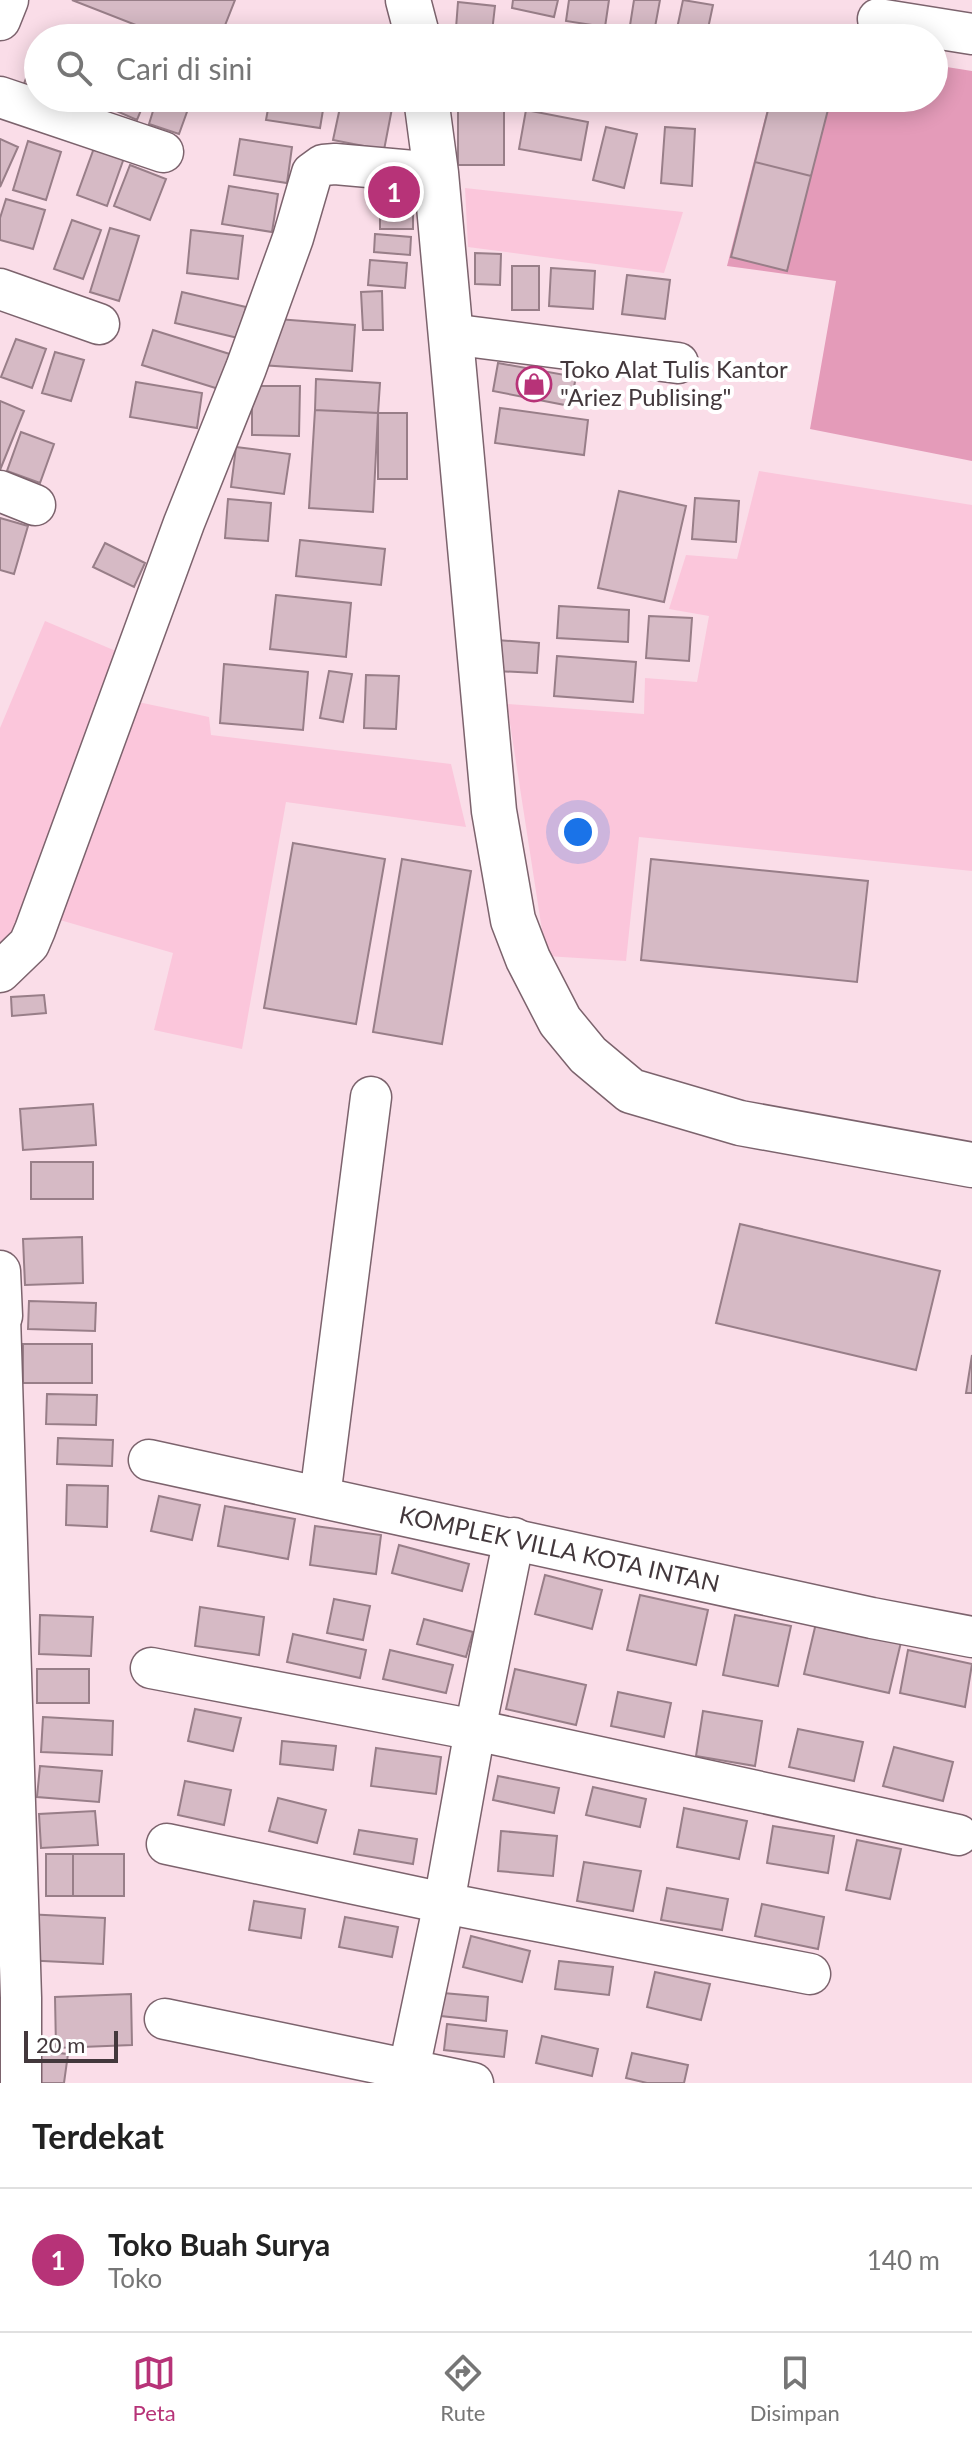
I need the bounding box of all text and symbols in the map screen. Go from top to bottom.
search box [24,24,948,112]
icon: search [52,46,96,90]
text: Cari di sini [116,50,253,86]
pin: 1 [368,162,420,222]
place label: Toko Alat Tulis Kantor "Ariez Publising" [560,354,788,411]
shop icon: Toko Alat Tulis Kantor "Ariez Publising" [515,365,553,403]
your location [558,812,598,852]
street label: KOMPLEK VILLA KOTA INTAN [397,1499,722,1597]
scale bar [24,2027,118,2063]
text: 20 m [36,2031,85,2058]
text: Terdekat [32,2115,164,2156]
text: Toko Buah Surya [108,2226,330,2262]
text: 1 [50,2244,66,2276]
text: 140 m [867,2244,940,2276]
text: Toko [108,2262,162,2294]
tab: Peta [132,2351,176,2426]
tab: Rute [440,2351,485,2426]
tab: Disimpan [750,2351,840,2426]

